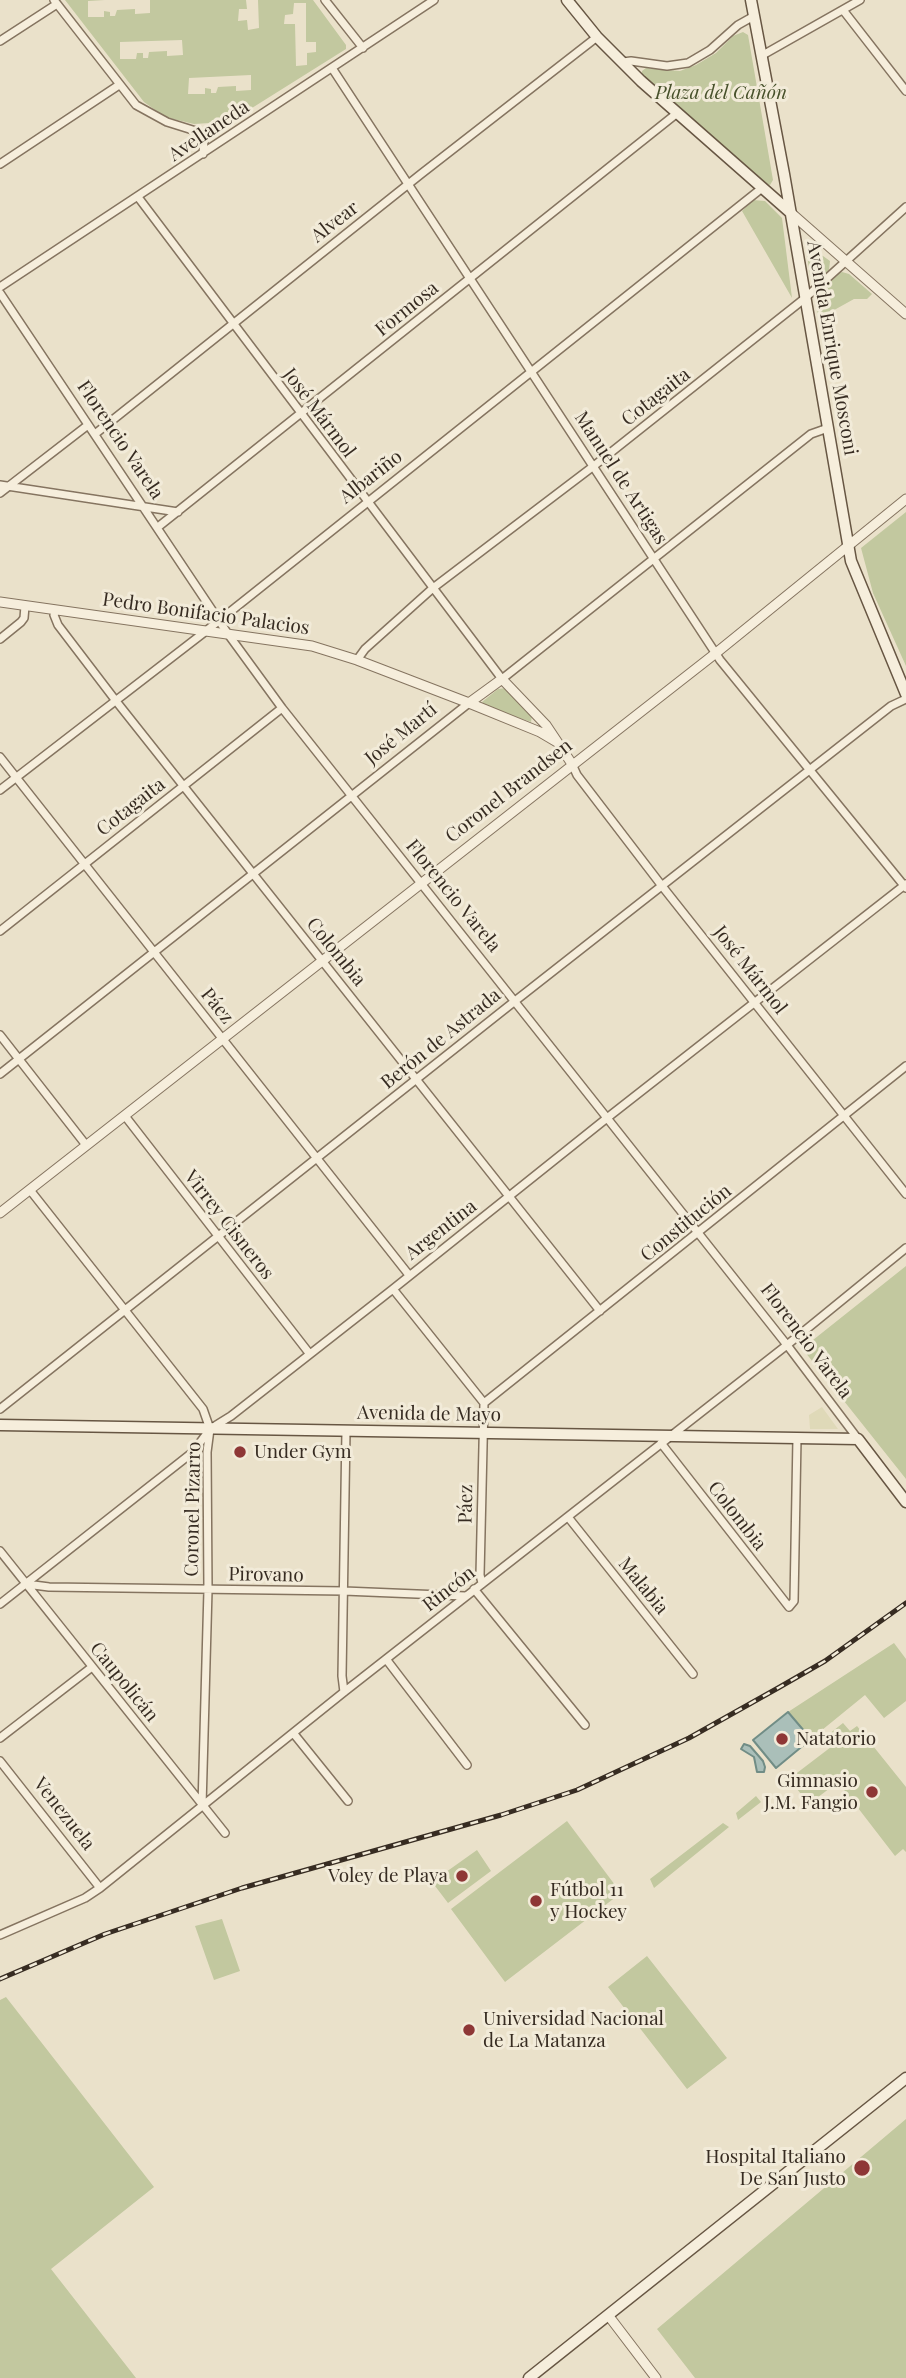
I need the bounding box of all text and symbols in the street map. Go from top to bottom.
park label: Plaza del Cañón [655,82,787,104]
street label: Avellaneda [164,96,254,166]
street label: Alvear [307,196,363,248]
street label: Avenida Enrique Mosconi [802,239,862,457]
street label: Formosa [371,277,443,341]
street label: Cotagaita [617,363,695,431]
street label: José Mármol [278,364,360,462]
street label: Florencio Varela [72,376,168,504]
street label: Manuel de Artigas [570,407,672,549]
street label: Albariño [335,445,407,509]
street label: Pedro Bonifacio Palacios [101,588,311,640]
street label: José Martí [360,698,442,770]
street label: Coronel Brandsen [441,734,577,848]
street label: Cotagaita [92,773,170,841]
street label: Florencio Varela [401,835,505,957]
street label: Colombia [301,913,371,991]
street label: José Mármol [708,921,792,1019]
street label: Páez [196,984,238,1028]
street label: Berón de Astrada [377,984,505,1094]
street label: Virrey Cisneros [179,1166,279,1284]
street label: Constitución [636,1180,736,1266]
street label: Argentina [401,1195,481,1265]
street label: Florencio Varela [755,1279,857,1403]
street label: Avenida de Mayo [357,1401,501,1427]
street label: Coronel Pizarro [180,1441,206,1577]
place label: Under Gym [254,1441,352,1463]
marker: Under Gym [232,1444,248,1460]
street label: Colombia [703,1477,771,1555]
street label: Páez [454,1484,478,1524]
street label: Malabia [613,1553,673,1619]
street label: Rincón [418,1561,480,1617]
street label: Pirovano [228,1563,304,1587]
street label: Caupolicán [85,1638,163,1726]
place label: Natatorio [796,1728,876,1750]
marker: Natatorio [774,1731,790,1747]
place label: Gimnasio J.M. Fangio [764,1770,858,1814]
street label: Venezuela [29,1773,99,1855]
marker: Gimnasio J.M. Fangio [864,1784,880,1800]
place label: Voley de Playa [328,1865,448,1887]
marker: Voley de Playa [454,1868,470,1884]
place label: Fútbol 11 y Hockey [550,1879,627,1923]
marker: Fútbol 11 y Hockey [528,1893,544,1909]
place label: Universidad Nacional de La Matanza [483,2008,664,2052]
marker: Universidad Nacional de La Matanza [461,2022,477,2038]
place label: Hospital Italiano De San Justo [705,2146,846,2190]
marker: Hospital Italiano De San Justo [852,2158,872,2178]

